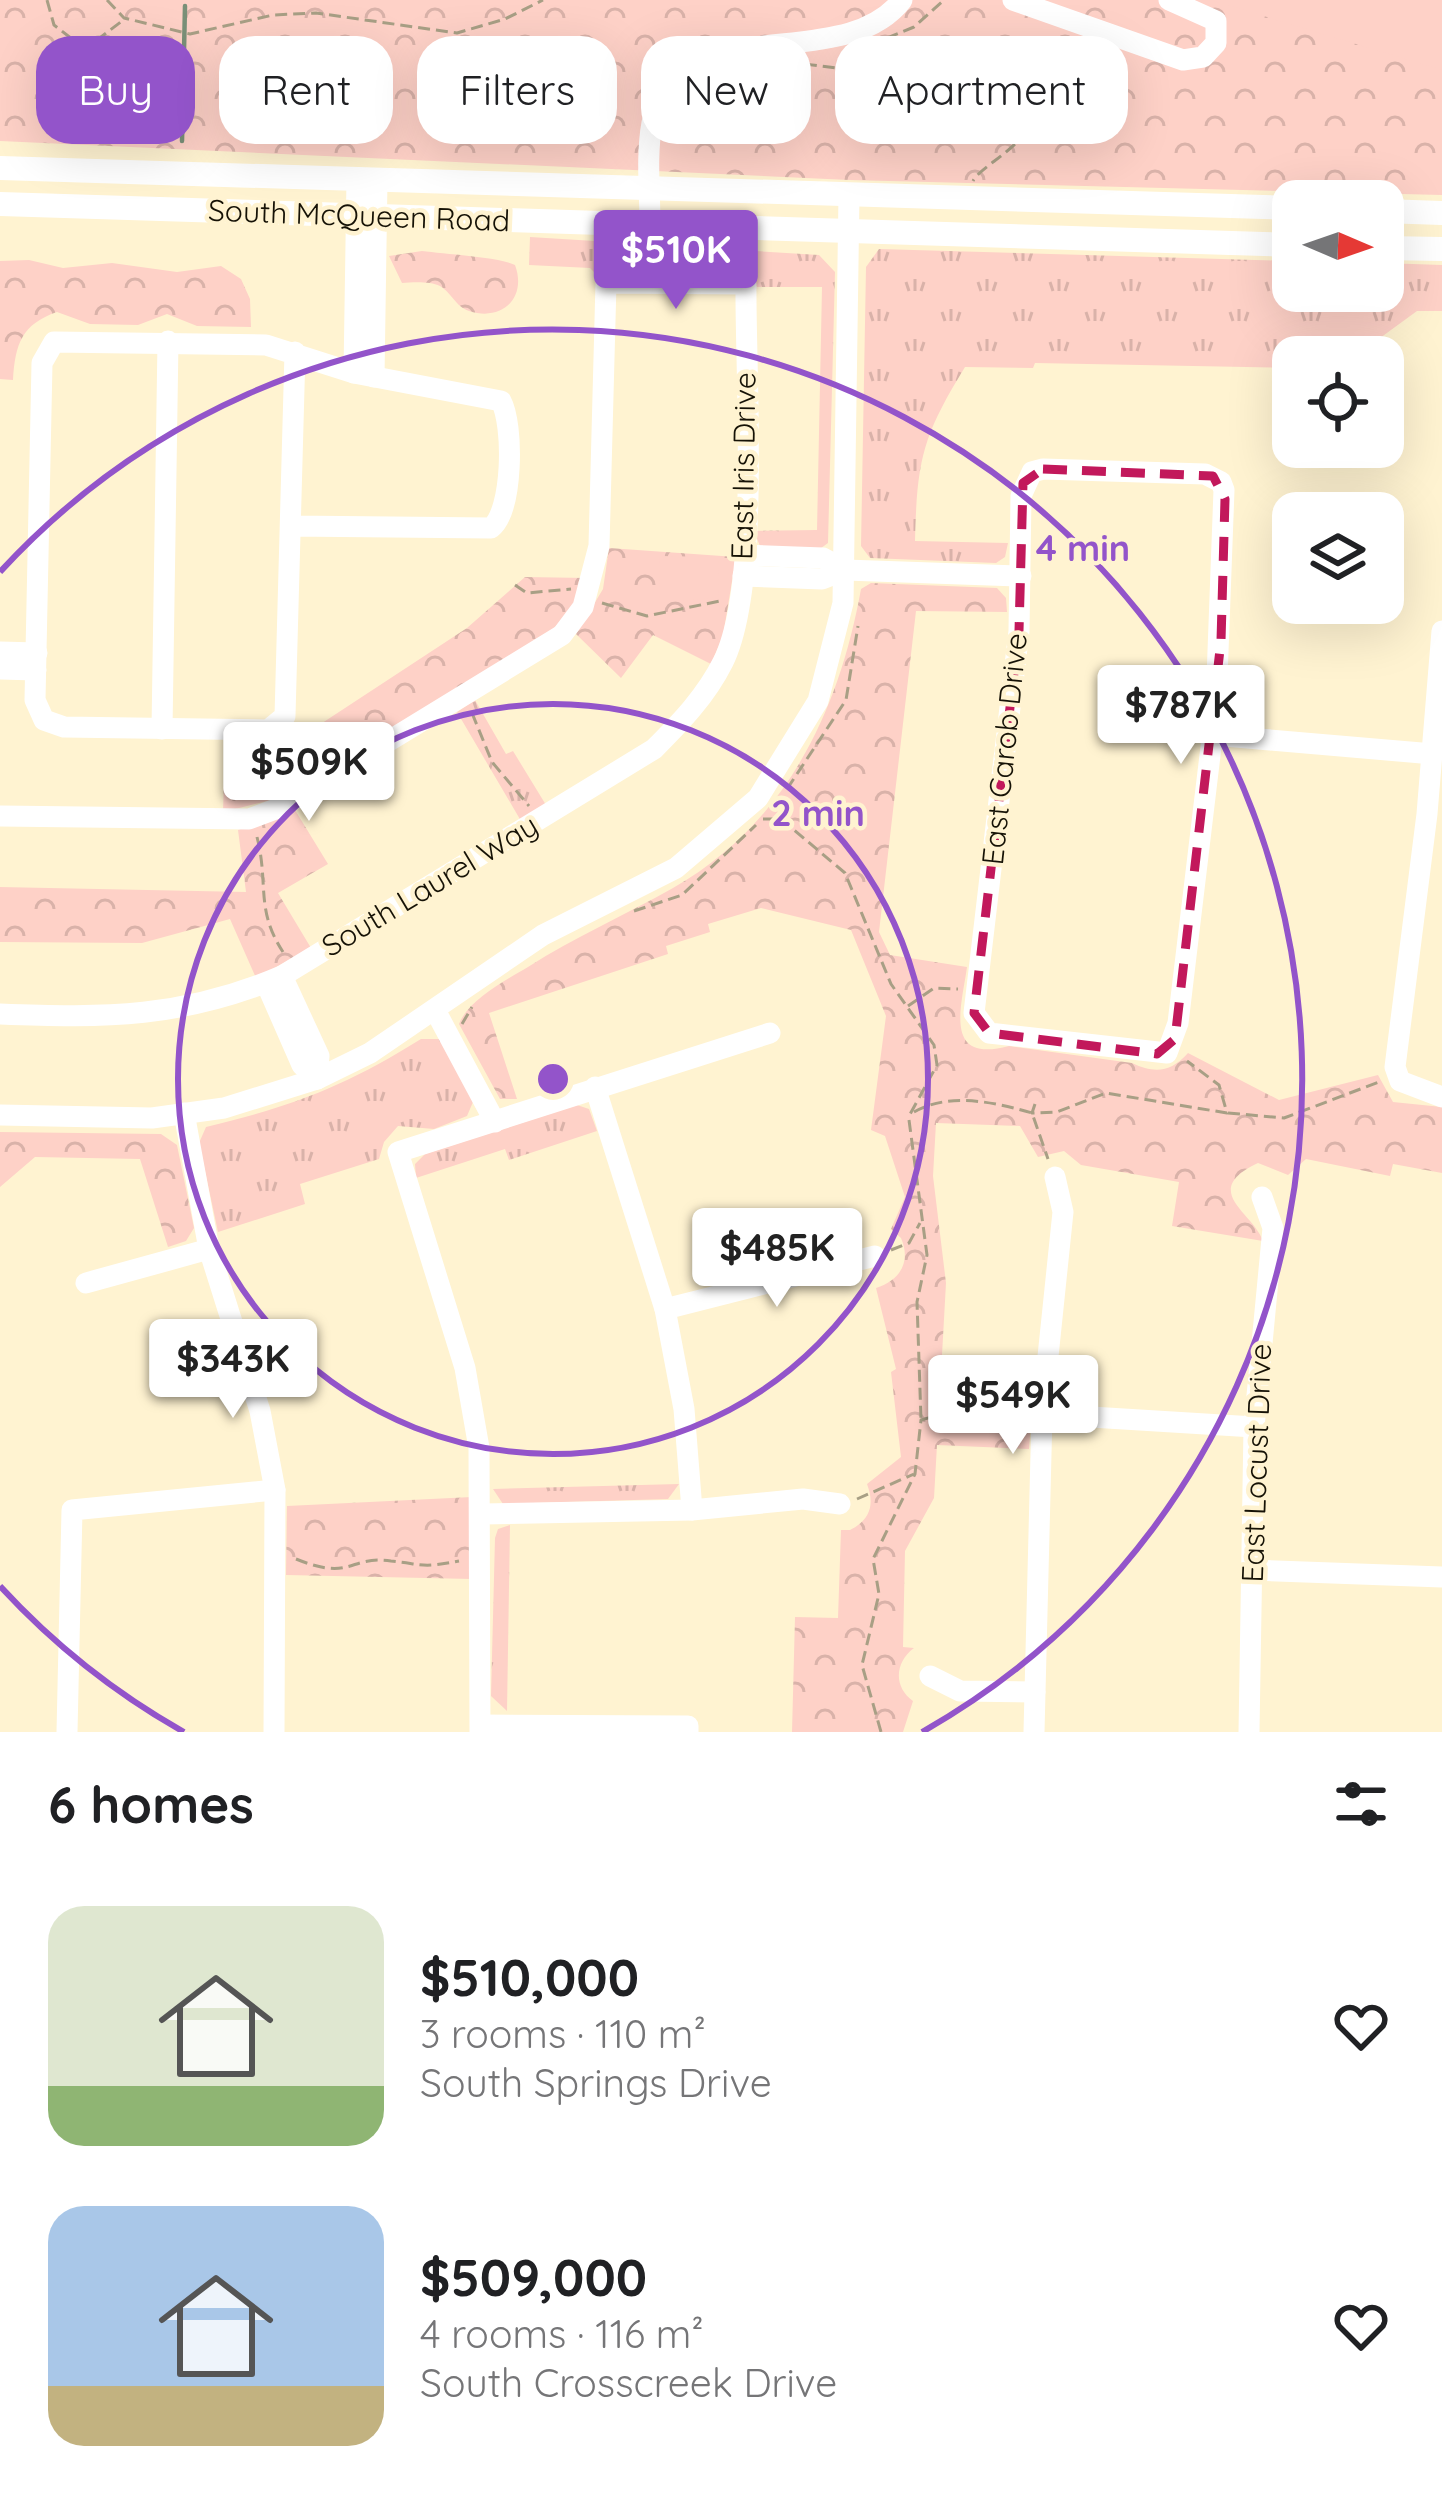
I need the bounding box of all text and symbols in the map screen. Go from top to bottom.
chip: Buy [36,36,195,144]
chip: Rent [219,36,393,144]
chip: Filters [417,36,617,144]
chip: New [641,36,811,144]
chip: Apartment [835,36,1128,144]
north arrow [1272,180,1404,312]
map controls [1272,180,1404,624]
street label: South McQueen Road [207,191,511,239]
pin: $510K [592,210,760,312]
text: $510K [621,224,731,273]
button: locate [1272,336,1404,468]
street label: East Iris Drive [722,372,764,560]
button: layers [1272,492,1404,624]
text: 4 min [1036,525,1130,570]
street label: East Carob Drive [973,631,1035,867]
pin: $787K [1097,665,1265,767]
text: $787K [1124,679,1238,728]
pin: $509K [225,722,393,824]
text: $509K [250,736,368,785]
text: 2 min [771,790,865,835]
street label: South Laurel Way [315,806,544,965]
centre of rings [532,1058,574,1100]
pin: $485K [693,1208,861,1310]
text: $485K [719,1222,835,1271]
pin: $343K [149,1319,317,1421]
text: $343K [176,1333,290,1382]
street label: East Locust Drive [1233,1343,1279,1583]
pin: $549K [929,1355,1097,1457]
text: $549K [955,1369,1071,1418]
icon: filters [1328,1771,1394,1837]
text: 6 homes [48,1772,254,1836]
text: $510,000 [420,1945,639,2009]
icon: home [144,1954,288,2098]
icon: heart [1328,1993,1394,2059]
text: 3 rooms · 110 m² [420,2009,706,2058]
text: South Springs Drive [420,2058,772,2107]
text: $509,000 [420,2245,647,2309]
icon: home [144,2254,288,2398]
icon: heart [1328,2293,1394,2359]
text: 4 rooms · 116 m² [420,2309,704,2358]
text: South Crosscreek Drive [420,2358,837,2407]

